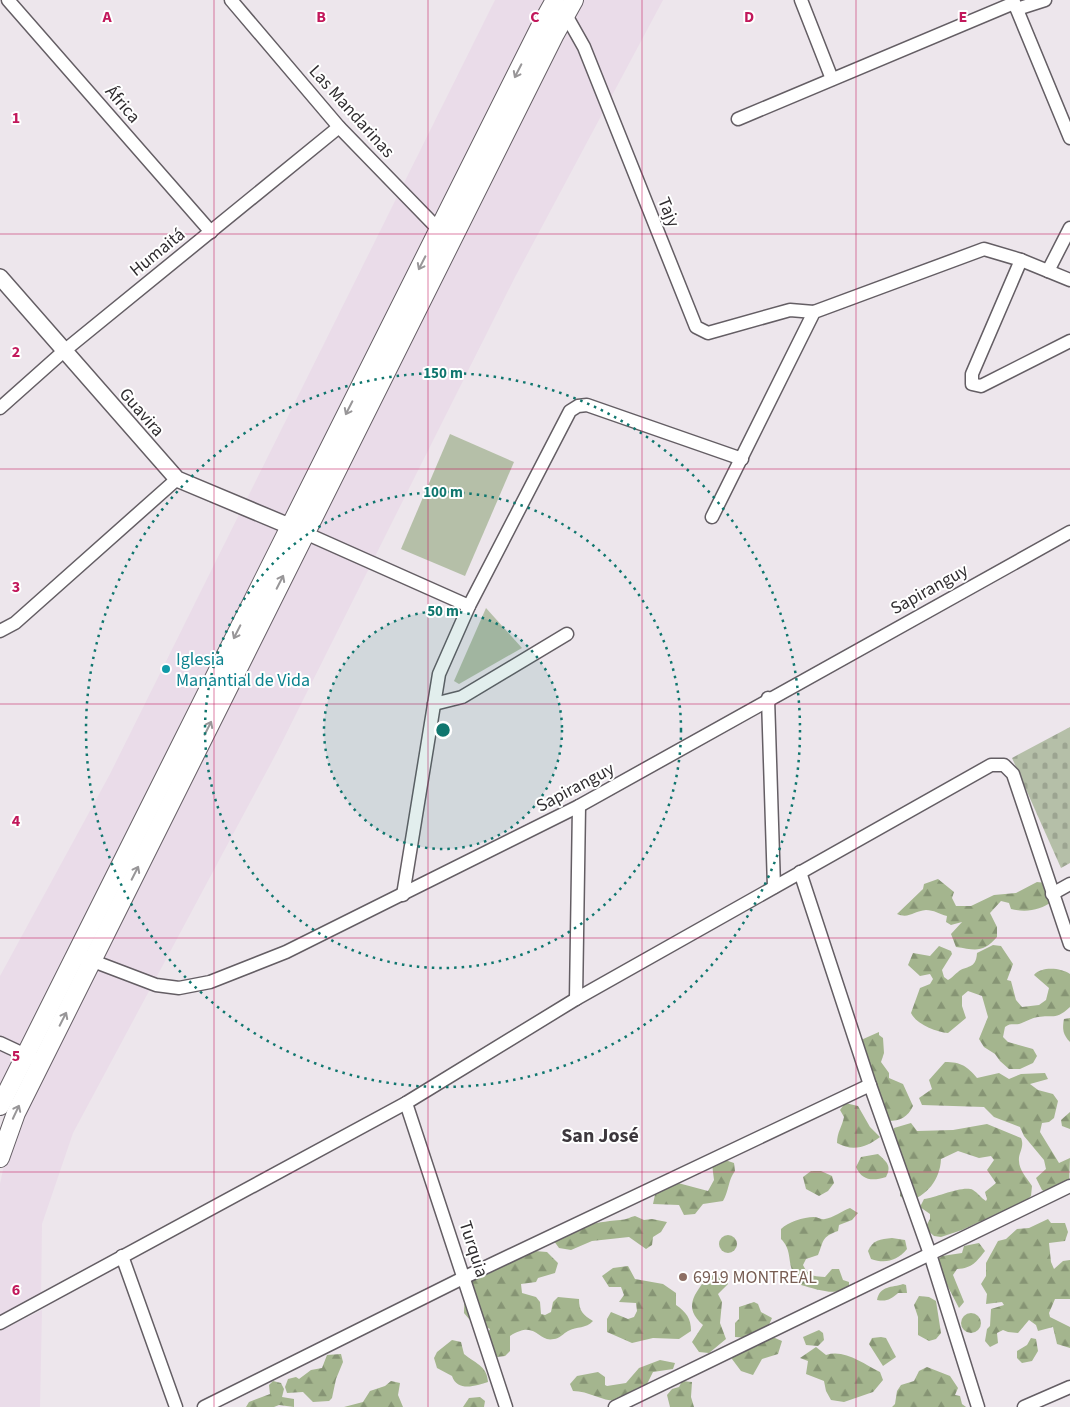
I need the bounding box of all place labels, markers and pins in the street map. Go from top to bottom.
place label: Iglesia Manantial de Vida [176,647,310,693]
marker: Iglesia Manantial de Vida [160,663,172,675]
centre of rings [434,721,452,739]
place label: 6919 MONTREAL [693,1265,817,1290]
marker: 6919 MONTREAL [677,1271,689,1283]

